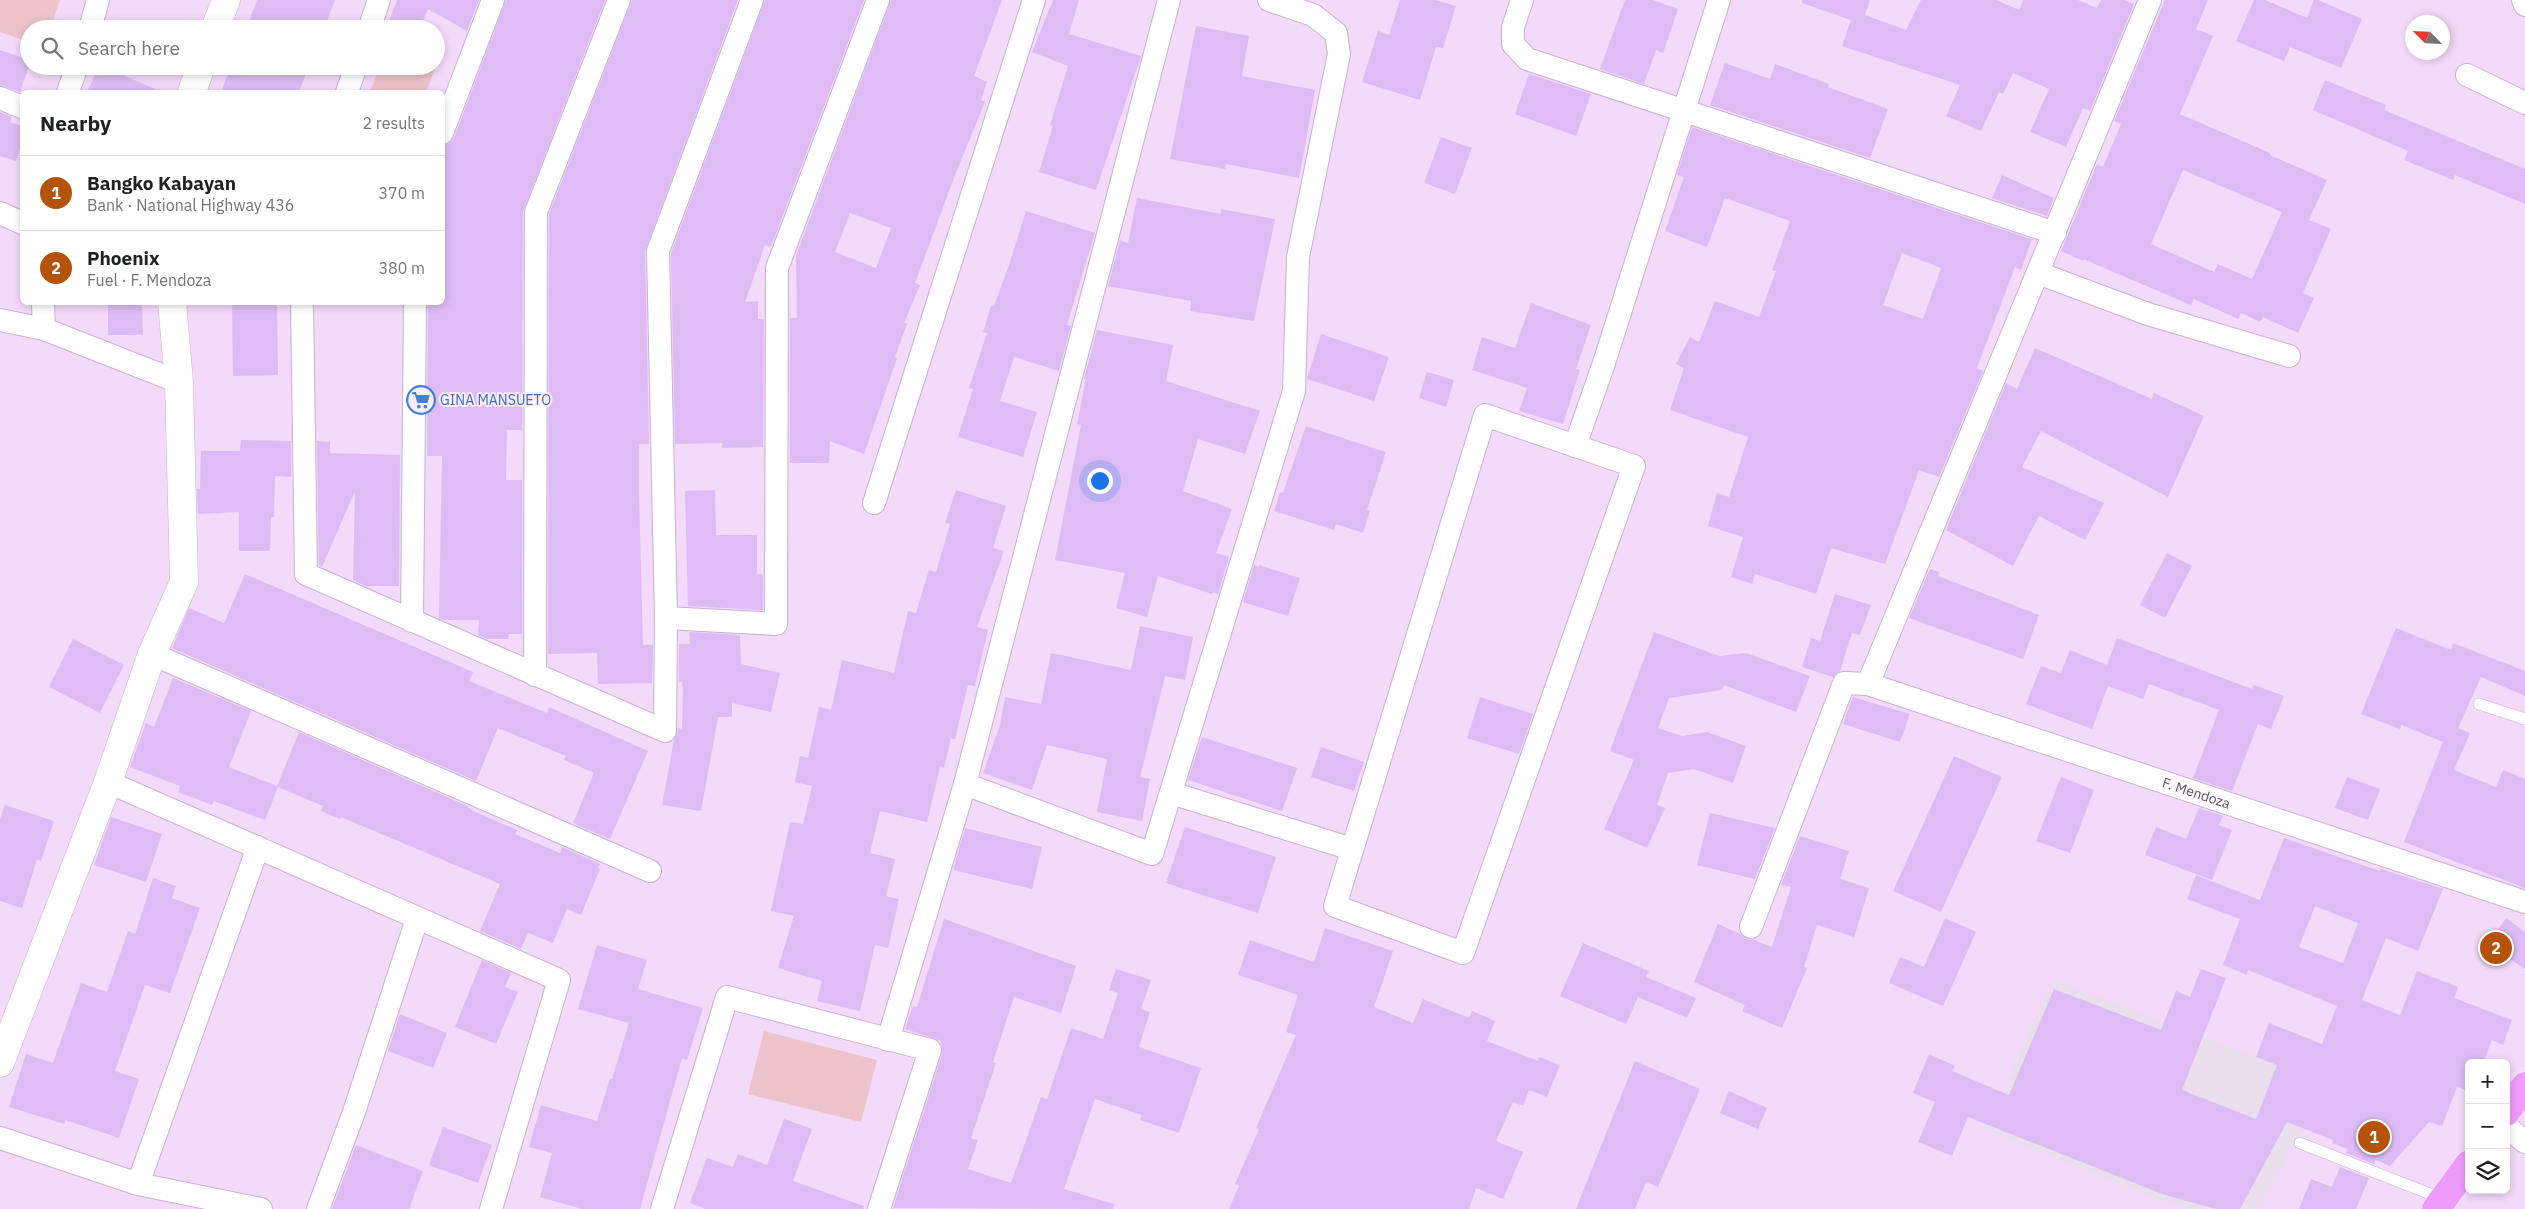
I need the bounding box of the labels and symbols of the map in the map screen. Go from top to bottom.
north arrow [2405,15,2450,60]
supermarket icon: GINA MANSUETO [406,385,436,415]
place label: GINA MANSUETO [440,391,551,409]
your location [1087,468,1113,494]
street label: F. Mendoza [2160,773,2233,813]
pin: 2 [2480,929,2512,967]
pin: 1 [2358,1118,2390,1156]

